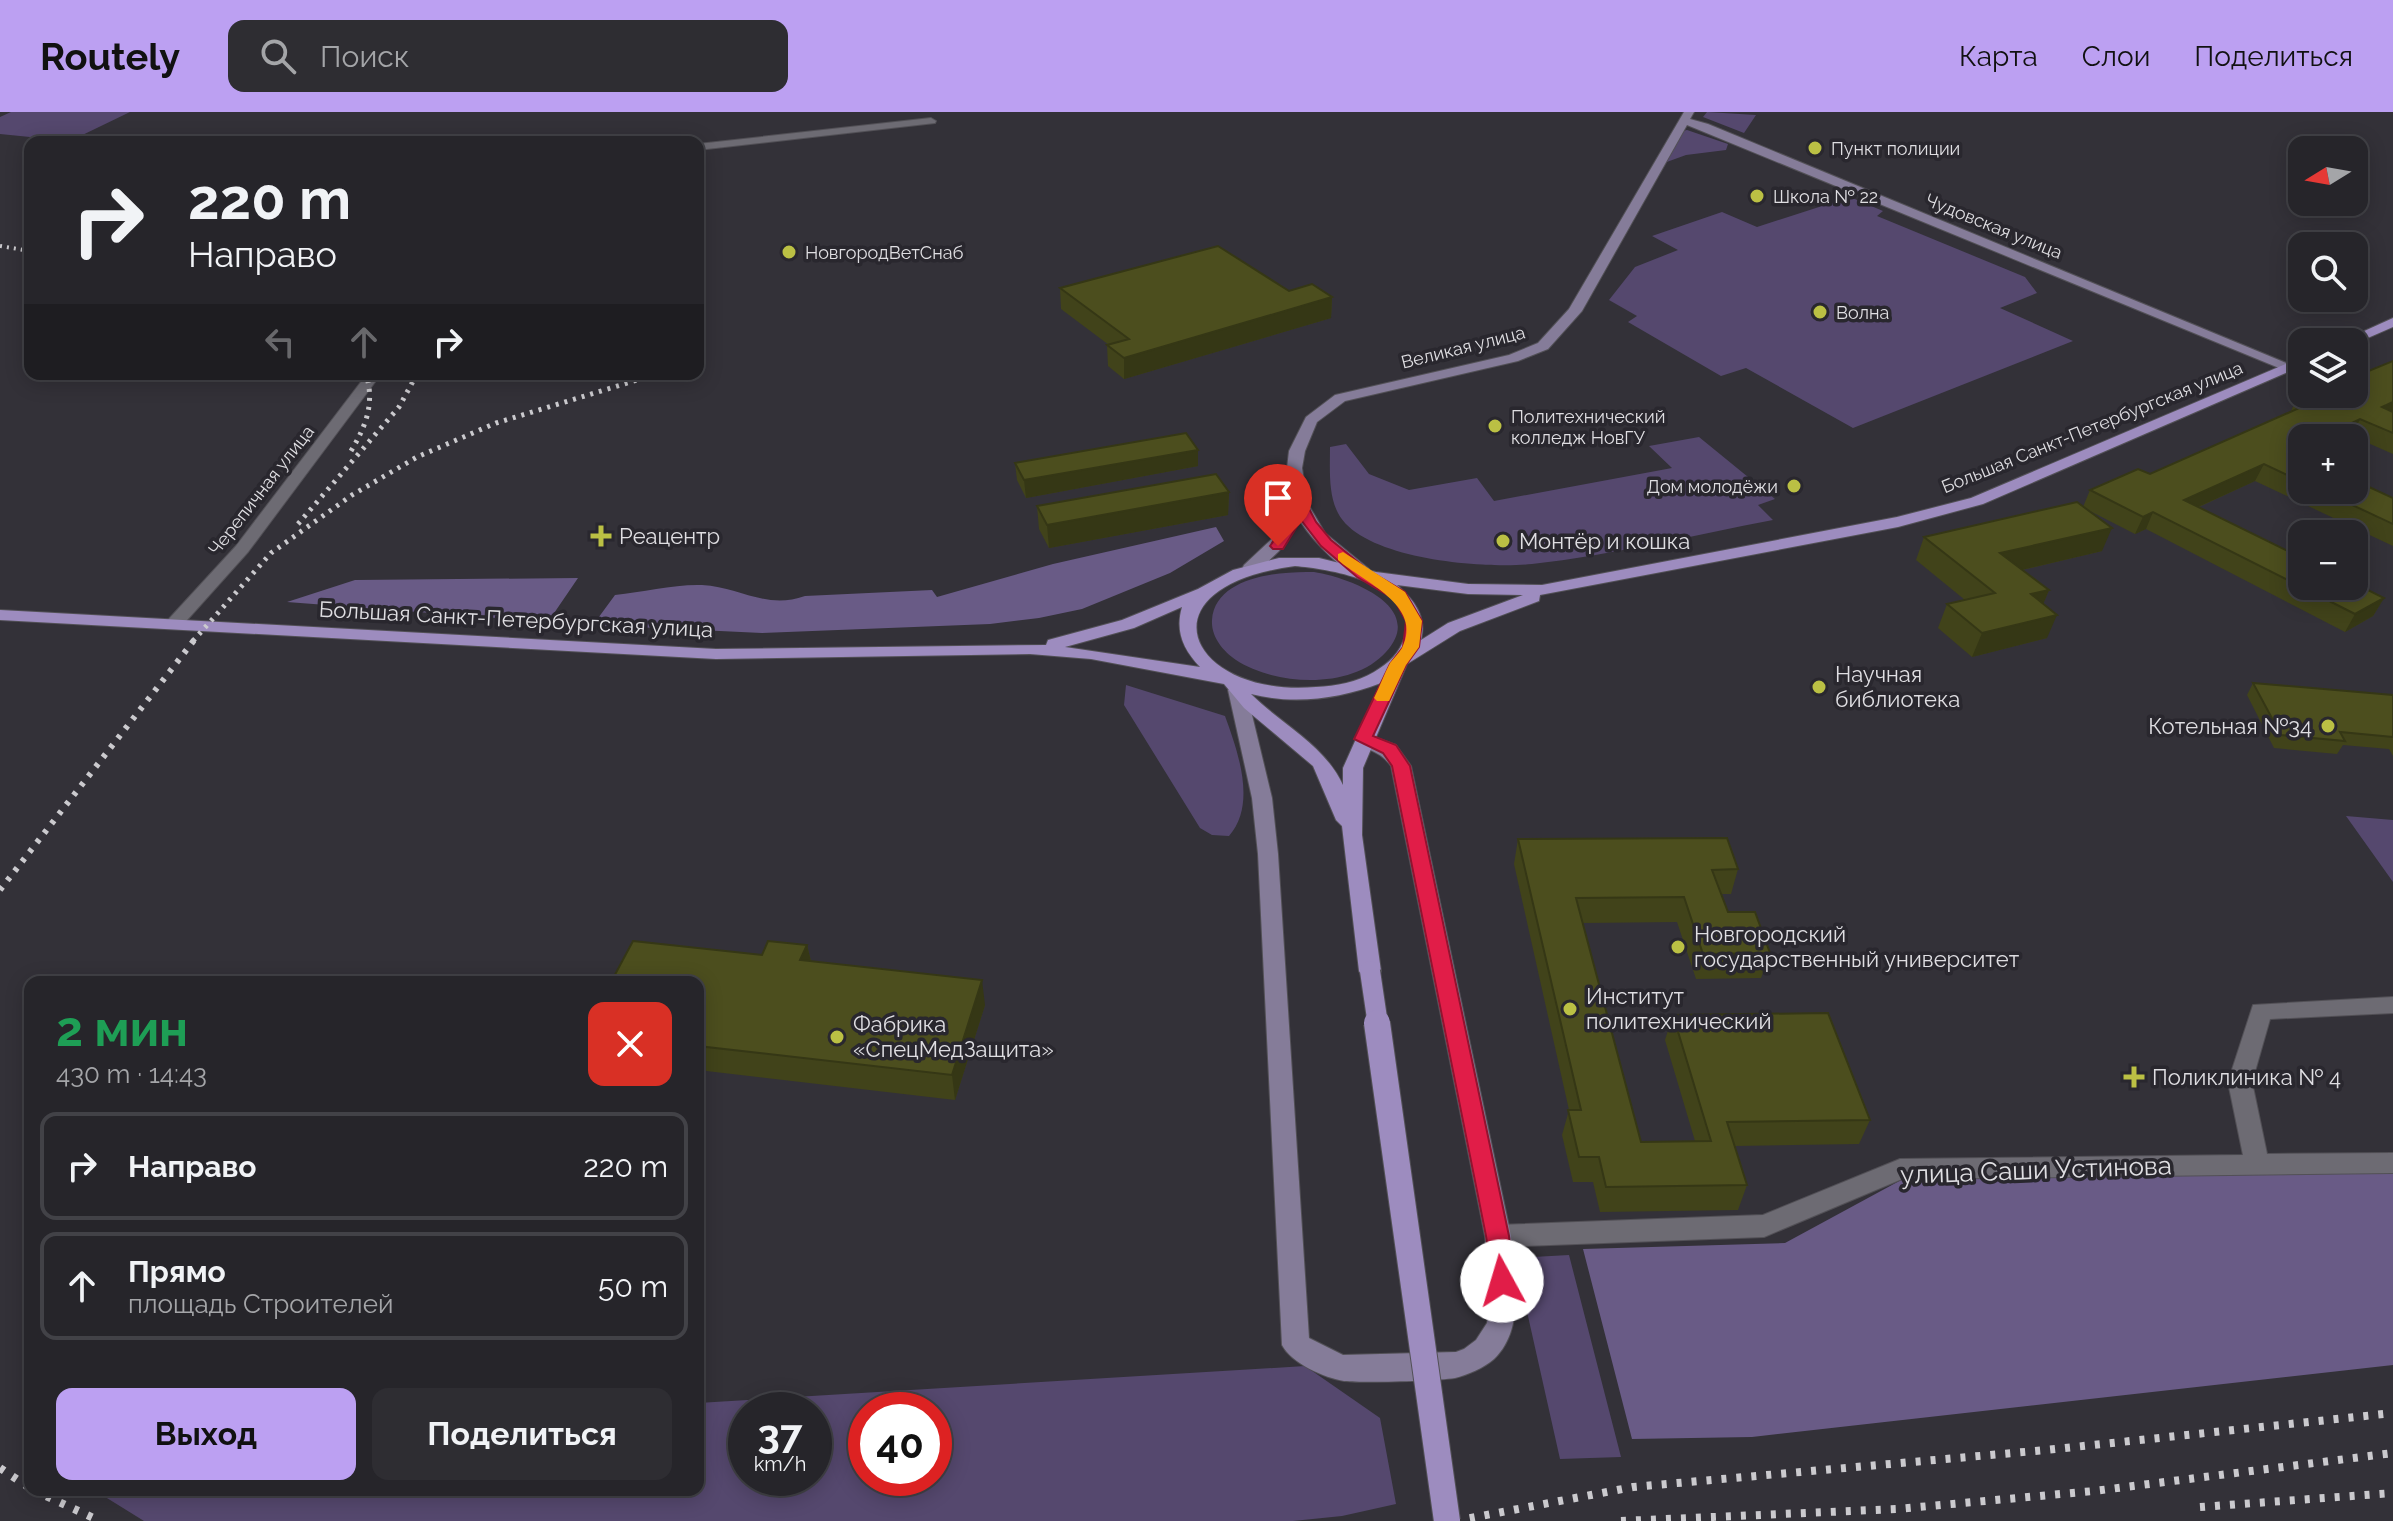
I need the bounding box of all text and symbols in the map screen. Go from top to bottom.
search box [228,20,788,92]
text: Routely [40,34,180,79]
icon: search [256,34,300,78]
text: Поиск [320,39,409,74]
text: Карта [1959,40,2038,73]
text: Слои [2082,40,2150,73]
text: Поделиться [2194,40,2353,73]
north arrow [2288,136,2368,216]
map controls [2288,136,2368,600]
place label: Пункт полиции [1831,138,1960,159]
marker: Пункт полиции [1806,139,1824,157]
text: 220 m [188,166,351,232]
icon: right [56,168,160,272]
place label: Школа № 22 [1773,186,1878,207]
marker: Школа № 22 [1748,187,1766,205]
street label: Чудовская улица [1923,189,2065,263]
button: search [2288,232,2368,312]
text: Направо [188,233,337,275]
place label: НовгородВетСнаб [805,242,964,263]
marker: НовгородВетСнаб [780,243,798,261]
place label: Волна [1836,302,1889,323]
marker: Волна [1811,303,1829,321]
icon: left [258,320,302,364]
icon: ahead [342,320,386,364]
icon: right [426,320,470,364]
street label: Великая улица [1399,321,1527,373]
button: layers [2288,328,2368,408]
street label: Большая Санкт-Петербургская улица [1938,357,2246,497]
place label: Политехнический колледж НовГУ [1511,406,1665,448]
marker: Политехнический колледж НовГУ [1486,417,1504,435]
street label: Черепичная улица [204,421,318,559]
button: + [2288,424,2368,504]
pin [1244,464,1312,546]
icon: arrive [1256,476,1300,520]
place label: Дом молодёжи [1646,476,1778,497]
marker: Дом молодёжи [1785,477,1803,495]
button: − [2288,520,2368,600]
place label: Реацентр [619,523,720,549]
marker: Реацентр [590,525,612,547]
place label: Монтёр и кошка [1519,528,1690,554]
marker: Монтёр и кошка [1494,532,1512,550]
street label: Большая Санкт-Петербургская улица [318,596,714,642]
place label: Научная библиотека [1835,661,1960,712]
marker: Научная библиотека [1810,678,1828,696]
place label: Котельная №34 [2148,713,2312,739]
marker: Котельная №34 [2319,717,2337,735]
place label: Новгородский государственный университет [1694,921,2020,972]
marker: Новгородский государственный университет [1669,938,1687,956]
place label: Институт политехнический [1586,983,1771,1034]
marker: Институт политехнический [1561,1000,1579,1018]
text: 2 мин [56,1001,188,1057]
button: close [588,1002,672,1086]
place label: Фабрика «СпецМедЗащита» [853,1011,1054,1062]
marker: Фабрика «СпецМедЗащита» [828,1028,846,1046]
text: 430 m · 14:43 [56,1059,207,1089]
place label: Поликлиника № 4 [2152,1064,2341,1090]
marker: Поликлиника № 4 [2123,1066,2145,1088]
icon: right [60,1144,104,1188]
text: Направо [128,1149,257,1184]
text: 220 m [583,1149,668,1184]
street label: улица Саши Устинова [1900,1150,2172,1190]
position arrow [1460,1239,1544,1323]
text: Прямо [128,1254,226,1289]
icon: ahead [60,1264,104,1308]
text: 50 m [598,1269,668,1304]
text: площадь Строителей [128,1289,393,1319]
button: Выход [56,1388,356,1480]
button: Поделиться [372,1388,672,1480]
speed limit sign: 40 [848,1392,952,1496]
text: 37 [758,1410,802,1457]
text: km/h [754,1452,806,1476]

